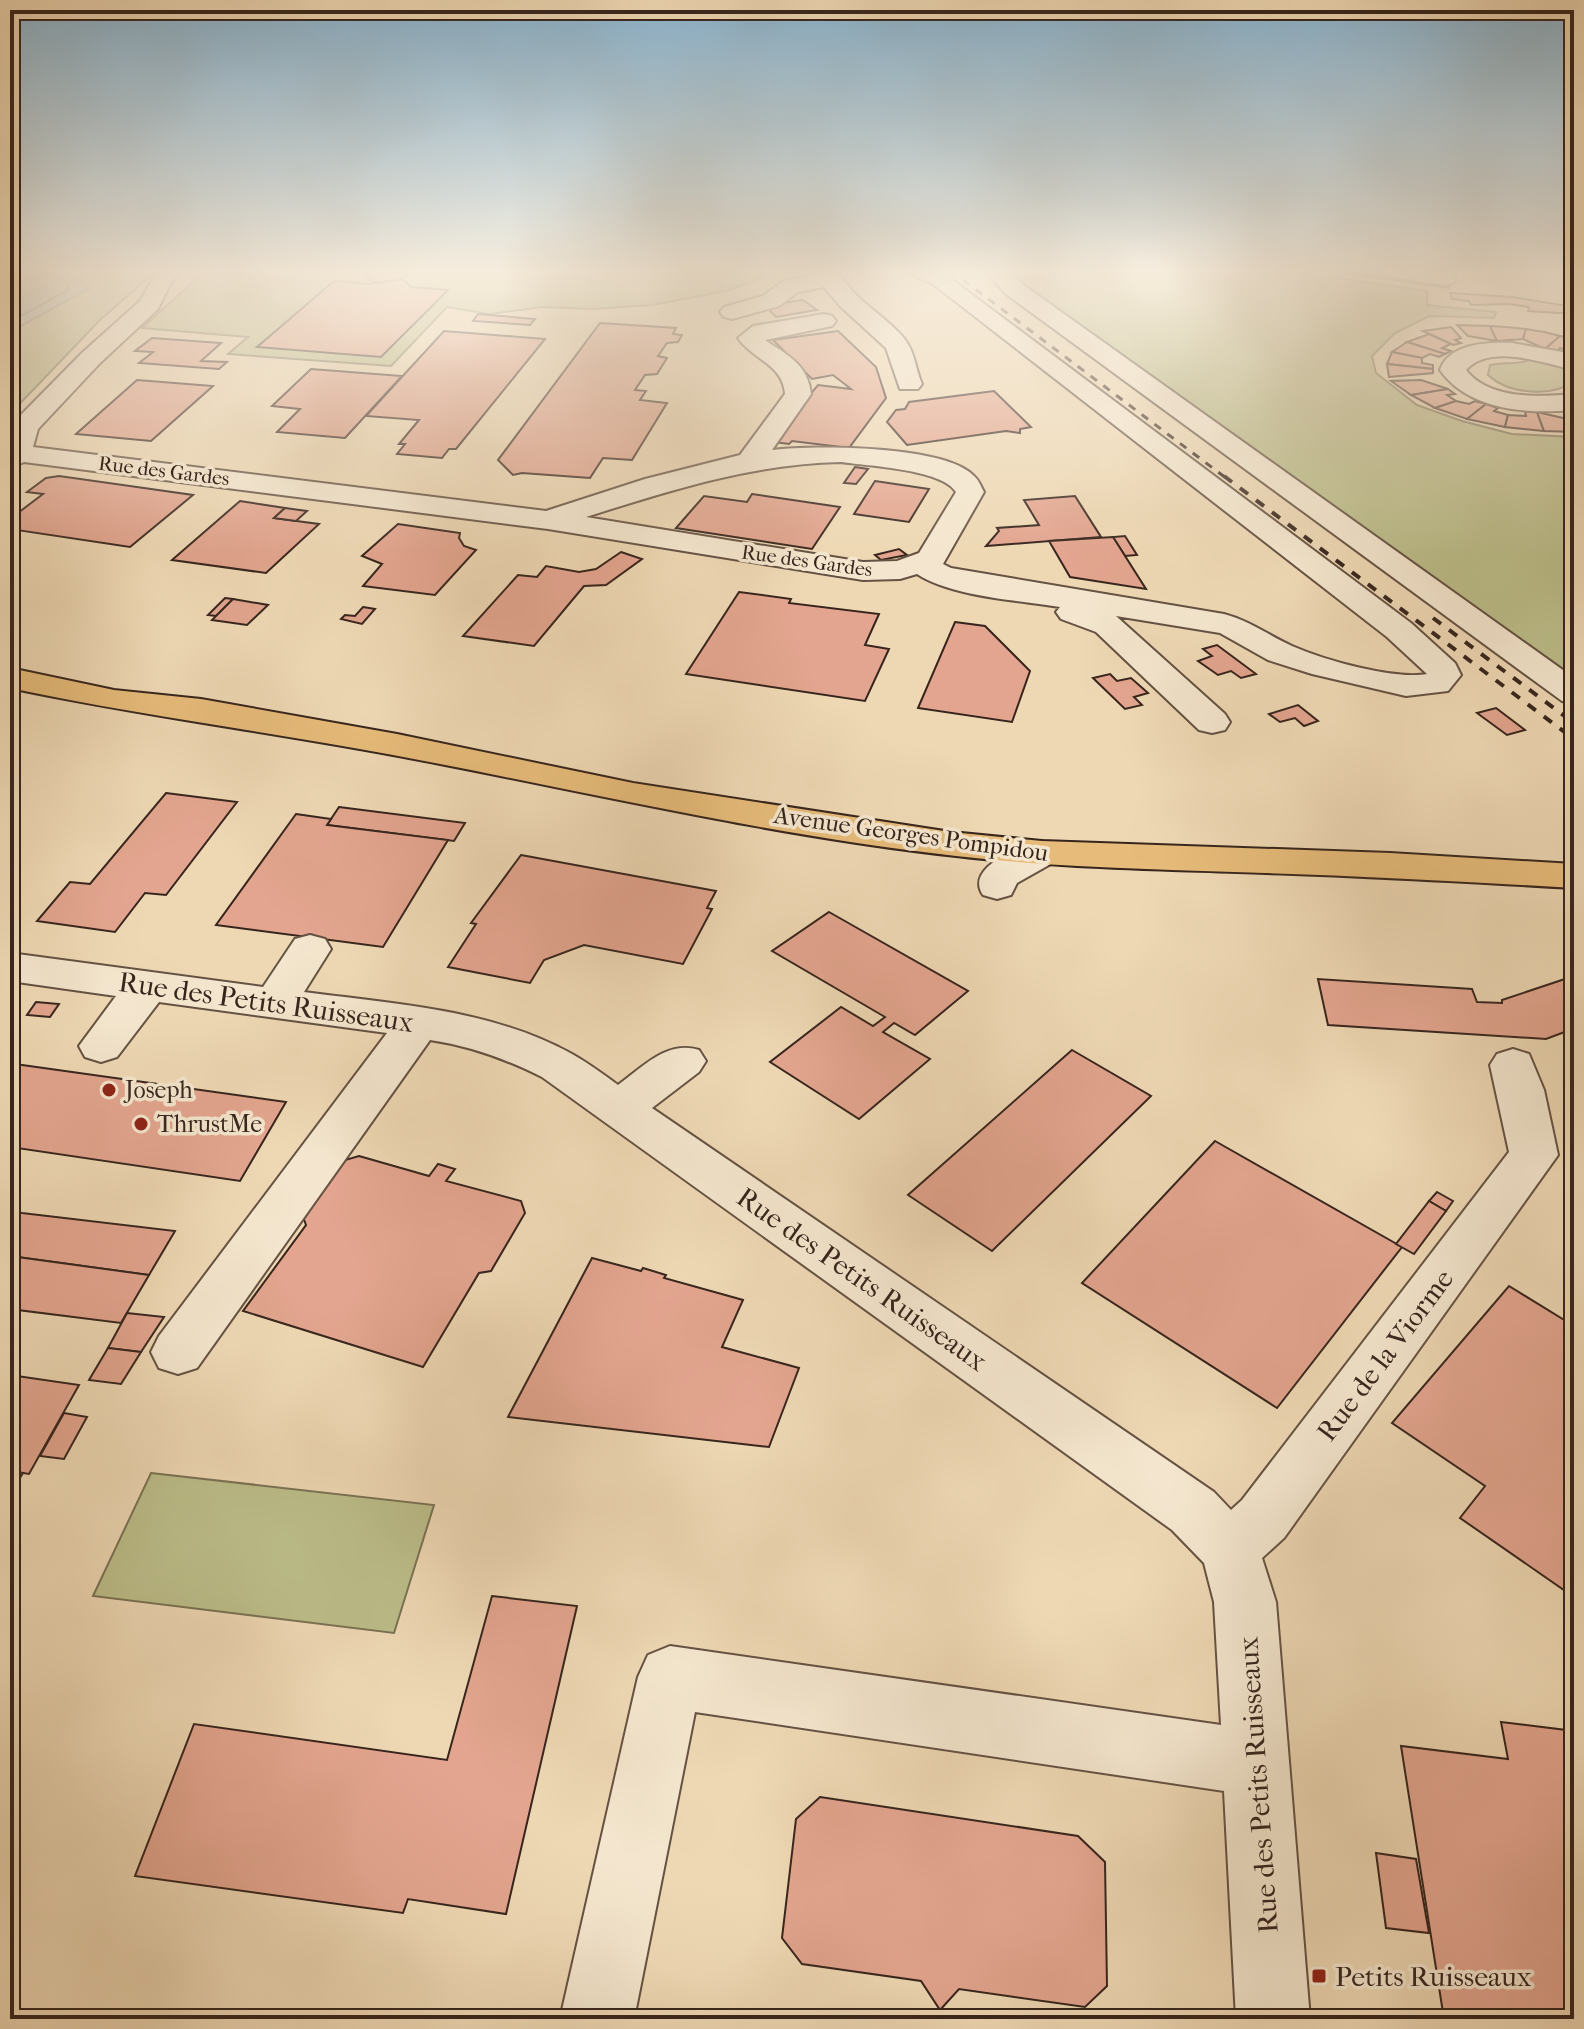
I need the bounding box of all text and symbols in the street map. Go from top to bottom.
street label: Rue des Gardes [97,452,231,490]
street label: Rue des Gardes [740,540,874,582]
street label: Avenue Georges Pompidou [771,801,1050,867]
street label: Rue des Petits Ruisseaux [117,965,416,1039]
place label: Joseph [123,1076,193,1104]
marker: Joseph [100,1081,118,1099]
place label: ThrustMe [157,1110,262,1138]
marker: ThrustMe [132,1115,150,1133]
street label: Rue des Petits Ruisseaux [731,1180,994,1378]
street label: Rue de la Viorme [1310,1263,1460,1447]
street label: Rue des Petits Ruisseaux [1231,1635,1285,1934]
place label: Petits Ruisseaux [1335,1960,1532,1993]
marker: Petits Ruisseaux [1310,1967,1328,1985]

